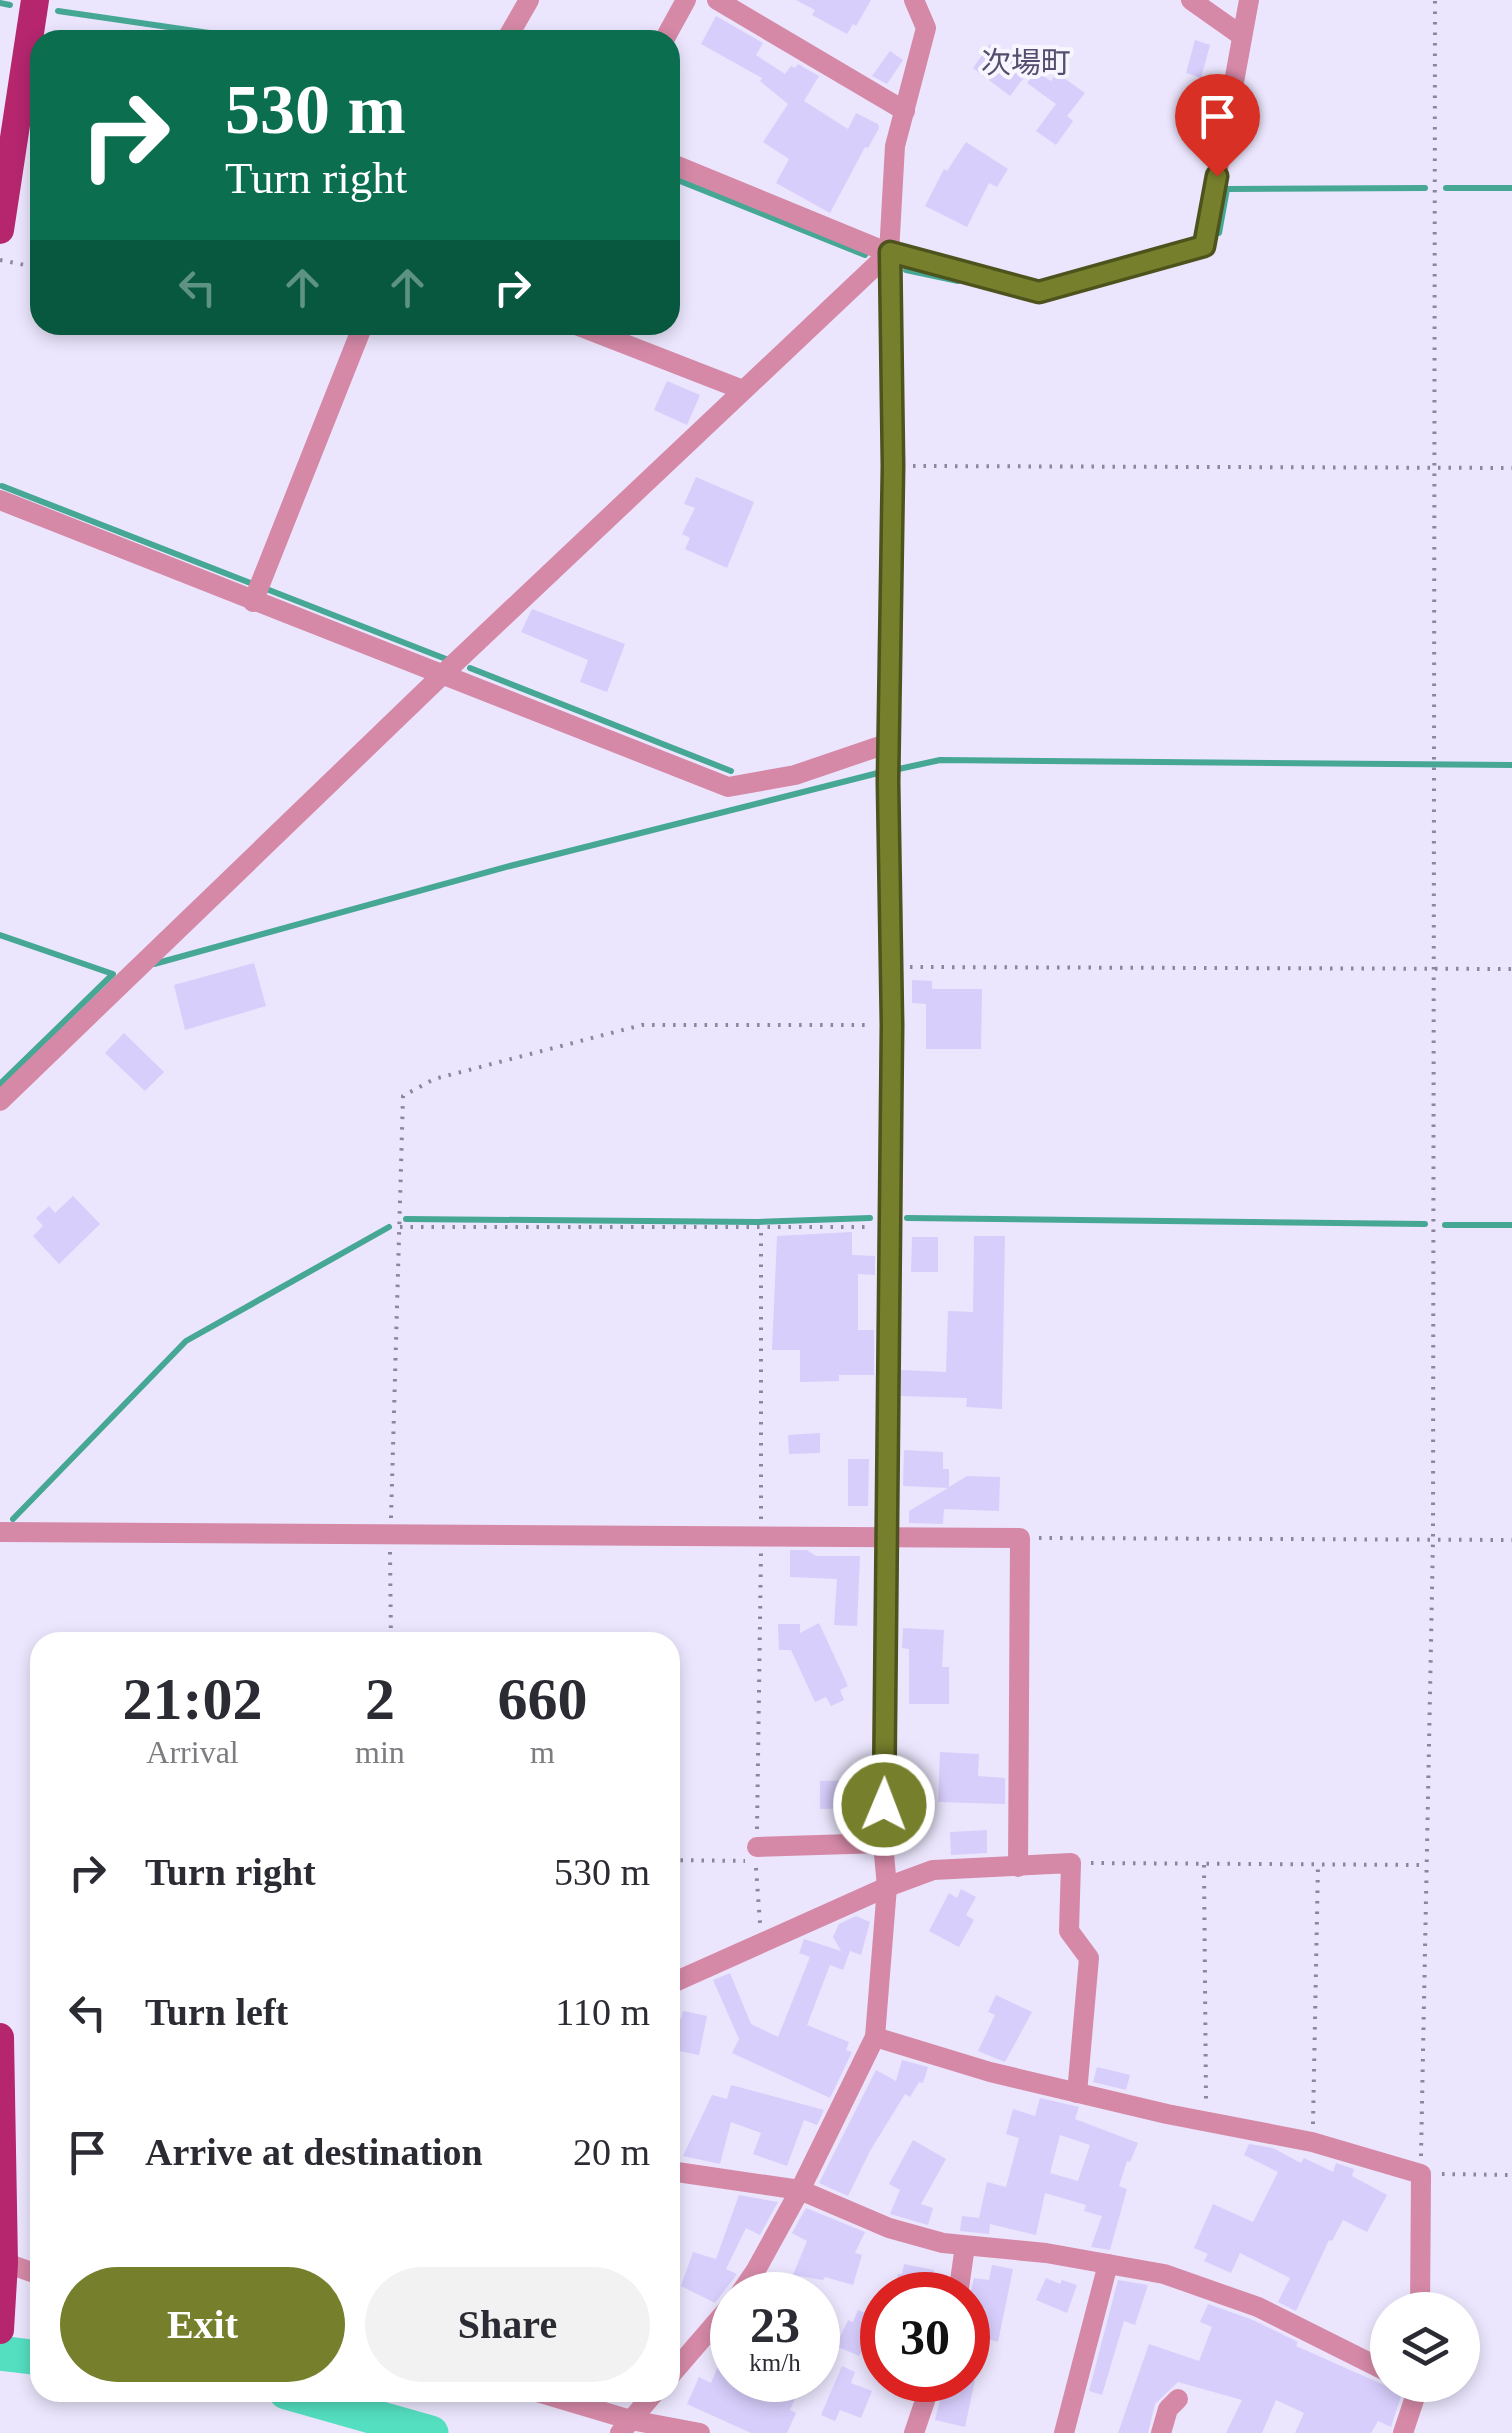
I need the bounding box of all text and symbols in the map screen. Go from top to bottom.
district label: 次場町 [981,46,1071,79]
icon: right [60,70,190,200]
text: 530 m [225,71,406,148]
pin [1175,74,1260,177]
icon: arrive [1190,89,1245,144]
text: Turn right [225,153,407,203]
icon: left [170,260,225,315]
icon: ahead [275,260,330,315]
icon: ahead [380,260,435,315]
icon: right [485,260,540,315]
text: 21:02 [123,1666,263,1732]
text: 2 [365,1666,395,1732]
text: 660 [497,1666,587,1732]
text: Arrival [146,1734,239,1770]
text: min [355,1734,405,1770]
text: m [530,1734,555,1770]
position arrow [832,1753,936,1857]
icon: right [60,1845,115,1900]
text: Turn right [145,1851,316,1893]
text: 530 m [554,1851,650,1893]
icon: left [60,1985,115,2040]
text: Turn left [145,1991,288,2033]
text: 110 m [555,1991,650,2033]
icon: arrive [60,2125,115,2180]
text: Arrive at destination [145,2131,483,2173]
text: 20 m [573,2131,650,2173]
button: Exit [60,2267,345,2382]
button: Share [365,2267,650,2382]
speed limit sign: 30 [860,2272,990,2402]
map controls [1370,2292,1480,2402]
button: layers [1370,2292,1480,2402]
text: 23 [750,2297,800,2353]
text: km/h [749,2349,801,2376]

